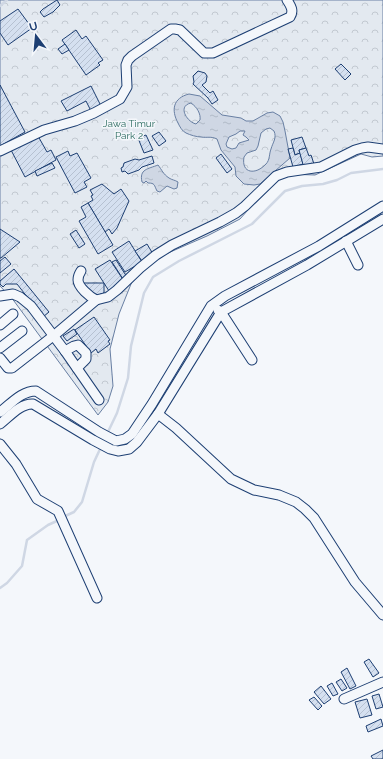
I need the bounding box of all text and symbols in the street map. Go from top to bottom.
north arrow [16,16,56,56]
text: U [28,19,39,34]
park label: Jawa Timur Park 2 [103,118,156,141]

